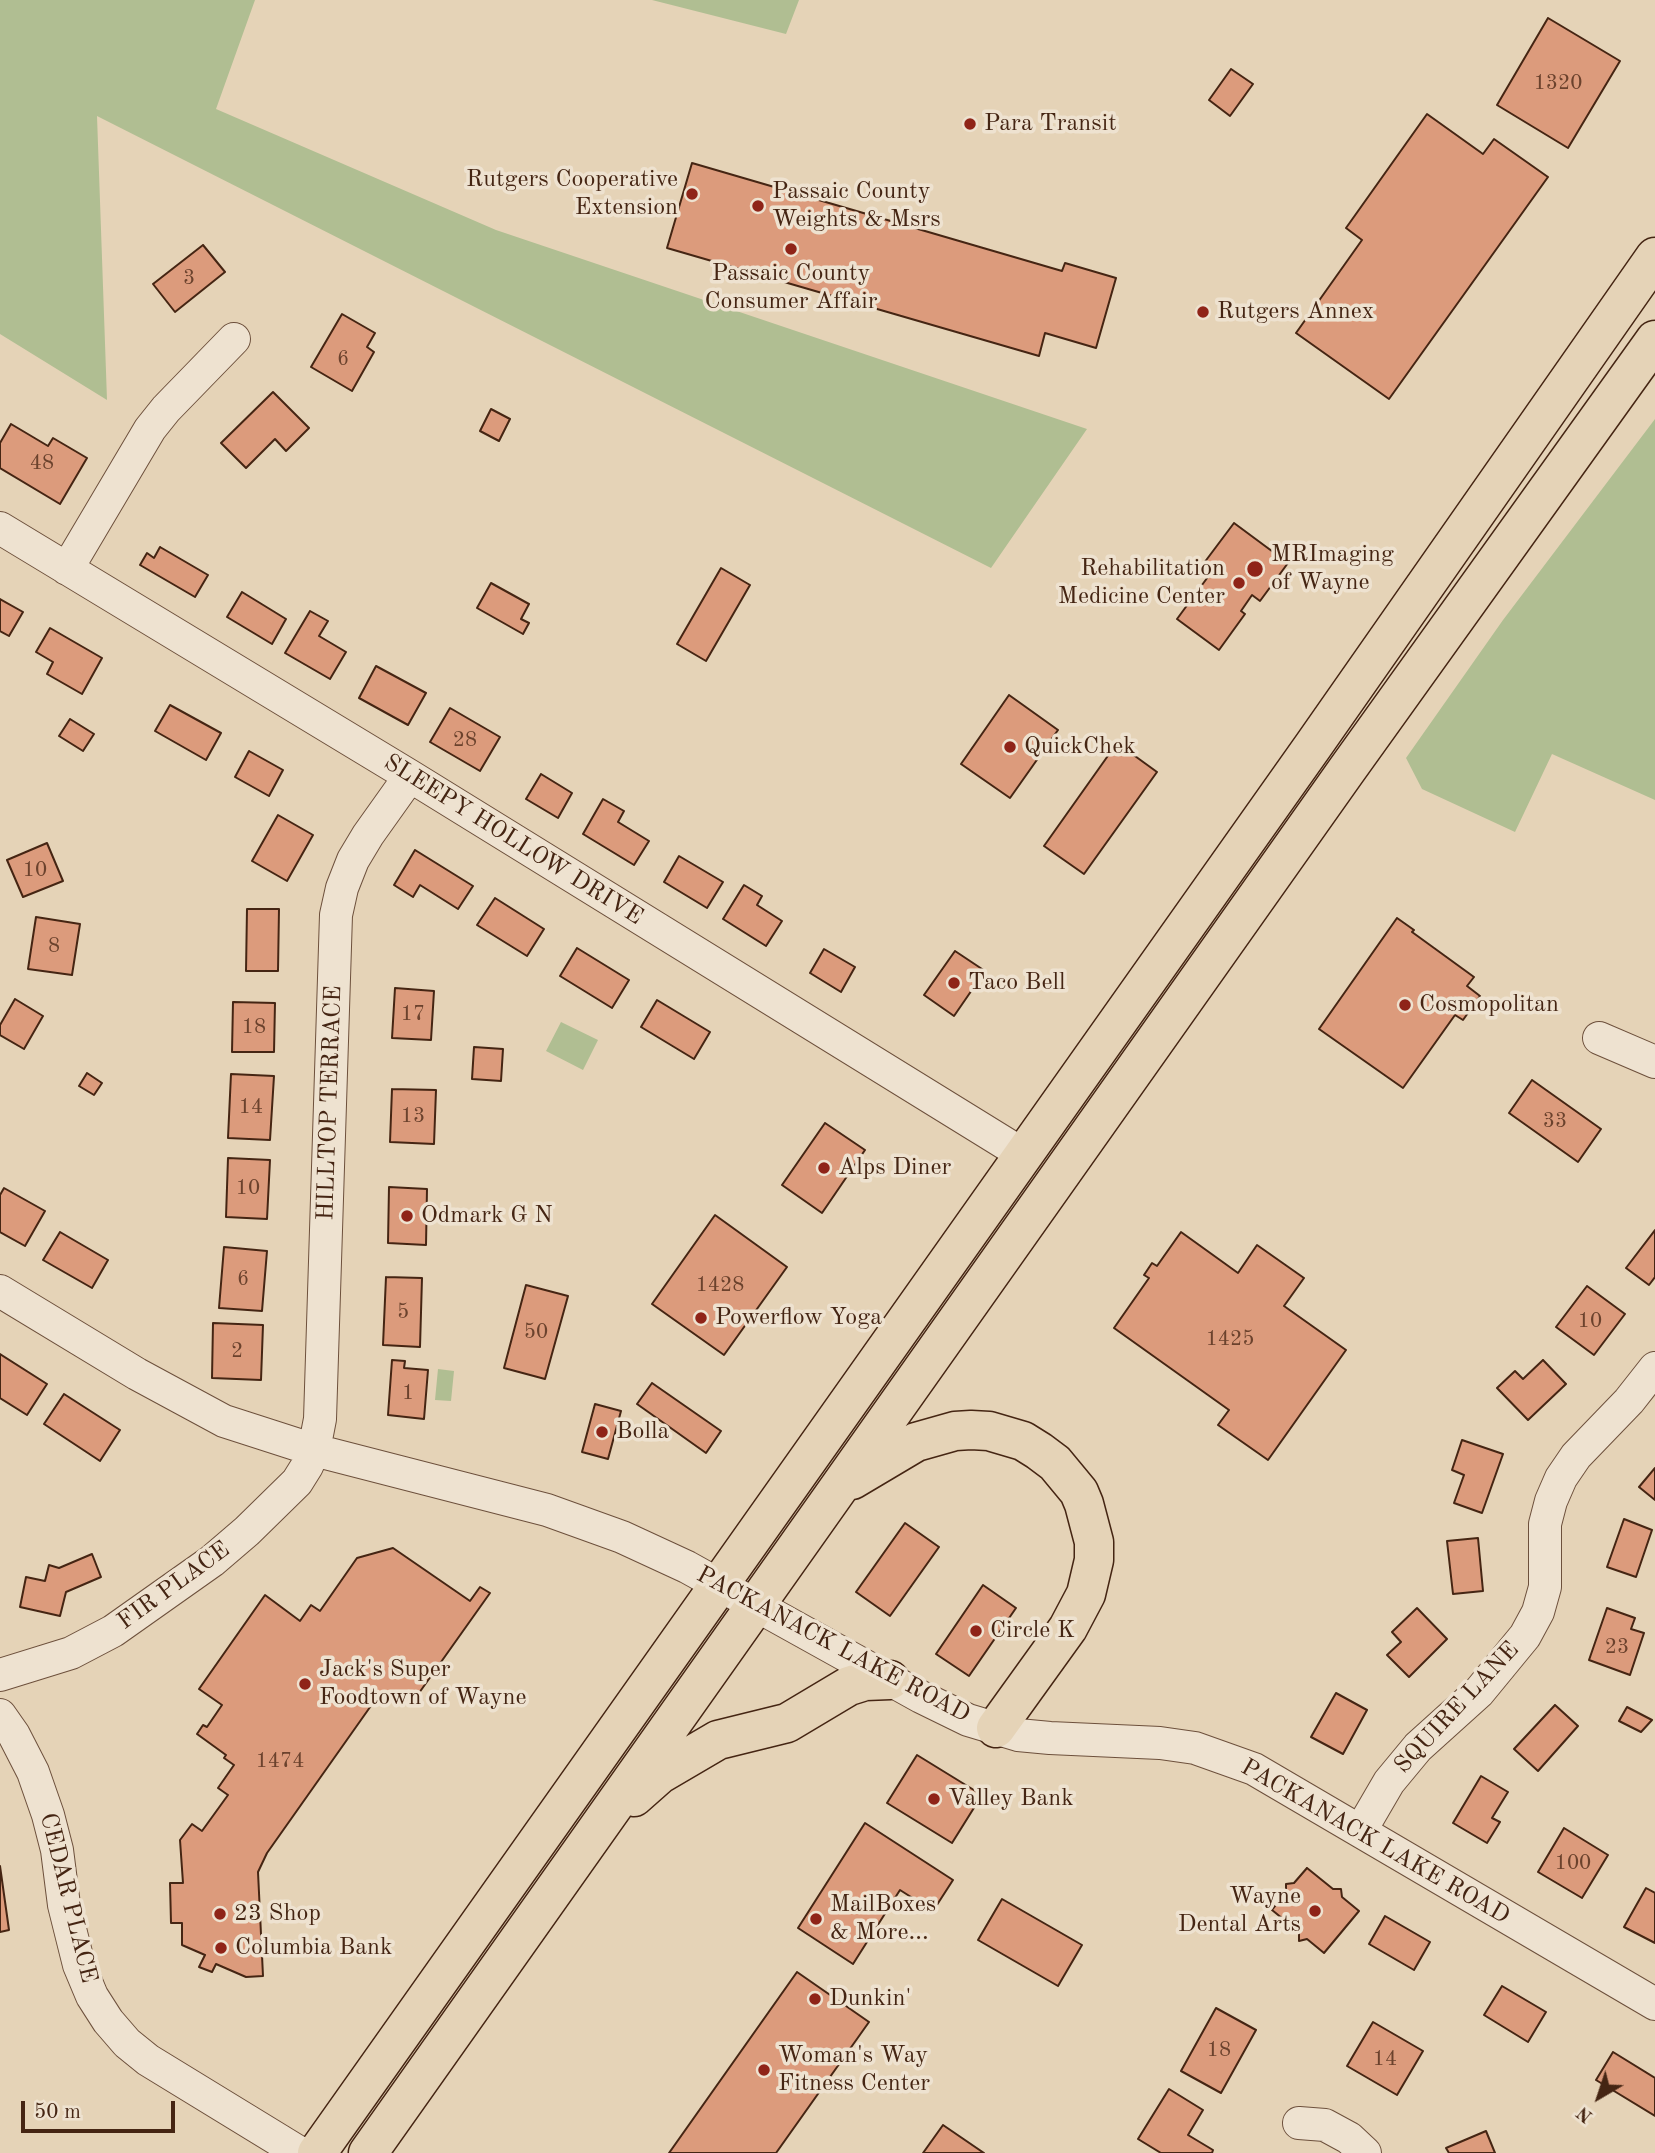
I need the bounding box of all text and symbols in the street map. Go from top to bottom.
house number: 1320 [1534,70,1582,96]
place label: Para Transit [984,110,1117,138]
marker: Para Transit [962,116,978,132]
place label: Rutgers Cooperative Extension [466,166,678,222]
place label: Passaic County Weights & Msrs [772,178,941,234]
marker: Rutgers Cooperative Extension [684,186,700,202]
marker: Passaic County Weights & Msrs [750,198,766,214]
marker: Passaic County Consumer Affair [783,241,799,257]
place label: Passaic County Consumer Affair [704,260,878,316]
house number: 3 [183,265,195,291]
place label: Rutgers Annex [1217,298,1374,326]
marker: Rutgers Annex [1195,304,1211,320]
house number: 6 [337,346,349,372]
house number: 48 [30,450,54,476]
place label: MRImaging of Wayne [1271,541,1394,597]
place label: Rehabilitation Medicine Center [1058,555,1225,611]
marker: MRImaging of Wayne [1245,559,1265,579]
marker: Rehabilitation Medicine Center [1231,575,1247,591]
house number: 28 [453,727,477,753]
place label: QuickChek [1024,733,1136,761]
marker: QuickChek [1002,739,1018,755]
street label: SLEEPY HOLLOW DRIVE [378,748,648,932]
house number: 10 [23,857,47,883]
house number: 8 [48,933,60,959]
place label: Taco Bell [968,969,1065,997]
marker: Taco Bell [946,975,962,991]
street label: HILLTOP TERRACE [312,985,348,1221]
place label: Cosmopolitan [1419,991,1559,1019]
marker: Cosmopolitan [1397,997,1413,1013]
house number: 17 [401,1001,425,1027]
house number: 18 [242,1014,266,1040]
house number: 14 [239,1094,263,1120]
house number: 13 [401,1103,425,1129]
house number: 33 [1543,1108,1567,1134]
place label: Alps Diner [838,1154,951,1182]
marker: Alps Diner [816,1160,832,1176]
house number: 10 [236,1175,260,1201]
place label: Odmark G N [421,1202,553,1230]
marker: Odmark G N [399,1208,415,1224]
house number: 6 [237,1266,249,1292]
house number: 1428 [696,1272,744,1298]
house number: 5 [397,1299,409,1325]
place label: Powerflow Yoga [715,1304,882,1332]
house number: 10 [1578,1308,1602,1334]
marker: Powerflow Yoga [693,1310,709,1326]
house number: 50 [524,1319,548,1345]
house number: 1425 [1206,1326,1254,1352]
house number: 2 [231,1338,243,1364]
house number: 1 [402,1380,414,1406]
place label: Bolla [616,1418,669,1446]
marker: Bolla [594,1424,610,1440]
street label: FIR PLACE [112,1536,236,1636]
street label: PACKANACK LAKE ROAD [691,1561,975,1729]
place label: Circle K [990,1617,1075,1645]
marker: Circle K [968,1623,984,1639]
house number: 23 [1605,1634,1629,1660]
street label: SQUIRE LANE [1389,1636,1525,1780]
place label: Jack's Super Foodtown of Wayne [319,1656,527,1712]
marker: Jack's Super Foodtown of Wayne [297,1676,313,1692]
house number: 1474 [256,1748,304,1774]
street label: PACKANACK LAKE ROAD [1235,1753,1515,1931]
place label: Valley Bank [948,1785,1074,1813]
marker: Valley Bank [926,1791,942,1807]
street label: CEDAR PLACE [33,1810,103,1986]
house number: 100 [1555,1850,1591,1876]
place label: Wayne Dental Arts [1178,1883,1301,1939]
place label: MailBoxes & More... [830,1891,936,1947]
place label: 23 Shop [234,1900,321,1928]
marker: Wayne Dental Arts [1307,1903,1323,1919]
marker: 23 Shop [212,1906,228,1922]
marker: MailBoxes & More... [808,1911,824,1927]
place label: Columbia Bank [235,1934,393,1962]
marker: Columbia Bank [213,1940,229,1956]
place label: Dunkin' [829,1985,911,2013]
marker: Dunkin' [807,1991,823,2007]
house number: 18 [1207,2037,1231,2063]
place label: Woman's Way Fitness Center [778,2042,930,2098]
house number: 14 [1373,2046,1397,2072]
marker: Woman's Way Fitness Center [756,2062,772,2078]
north arrow [1564,2062,1634,2132]
scale bar [24,2086,178,2130]
text: 50 m [34,2102,81,2123]
text: N [1574,2102,1597,2126]

